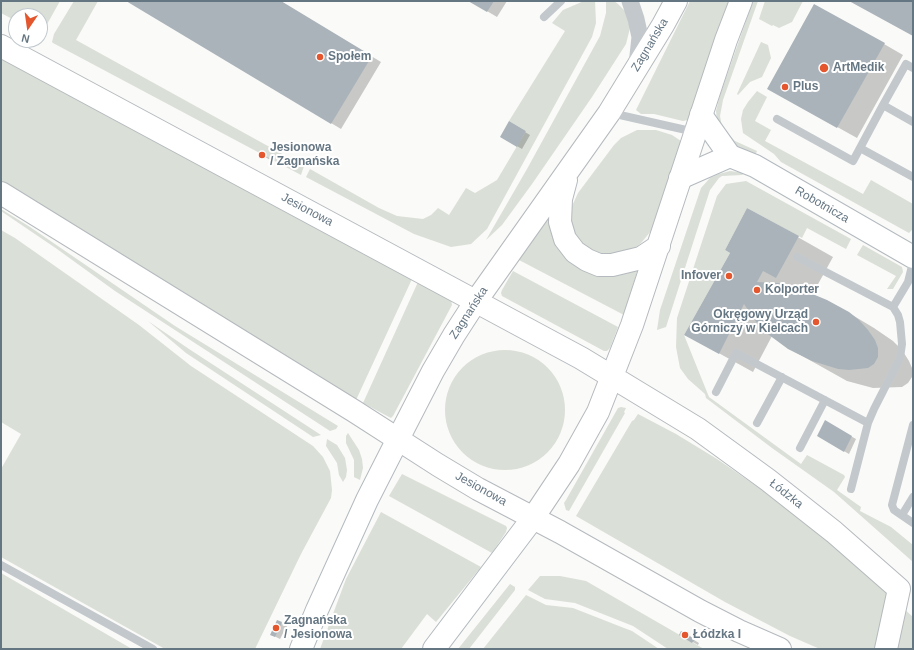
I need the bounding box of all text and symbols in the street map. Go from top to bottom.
north arrow [8,8,48,48]
street label: Zagnańska [629,16,671,74]
text: N [20,32,31,45]
place label: Społem [328,50,371,64]
marker: Społem [315,52,325,62]
place label: ArtMedik [833,61,884,75]
marker: ArtMedik [818,62,830,74]
place label: Plus [793,80,818,94]
marker: Plus [780,82,790,92]
place label: Jesionowa / Zagnańska [270,141,339,169]
marker: Jesionowa / Zagnańska [257,150,267,160]
street label: Robotnicza [792,184,852,226]
street label: Jesionowa [279,190,335,230]
place label: Infover [681,269,721,283]
marker: Infover [724,271,734,281]
place label: Kolporter [765,283,819,297]
street label: Zagnańska [447,284,491,342]
marker: Kolporter [752,285,762,295]
place label: Okręgowy Urząd Górniczy w Kielcach [691,308,808,336]
marker: Okręgowy Urząd Górniczy w Kielcach [811,317,821,327]
street label: Jesionowa [453,469,509,509]
street label: Łódzka [766,476,806,512]
place label: Zagnańska / Jesionowa [284,614,352,642]
marker: Zagnańska / Jesionowa [271,623,281,633]
place label: Łódzka I [693,628,741,642]
marker: Łódzka I [680,630,690,640]

